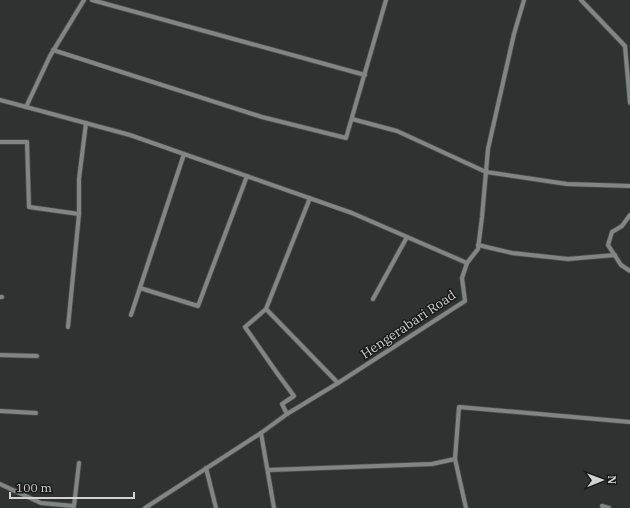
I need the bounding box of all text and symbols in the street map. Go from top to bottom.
street label: Hengerabari Road [357,286,459,363]
north arrow [582,460,622,500]
scale bar [10,474,134,500]
text: N [605,475,619,485]
text: 100 m [16,480,52,495]

